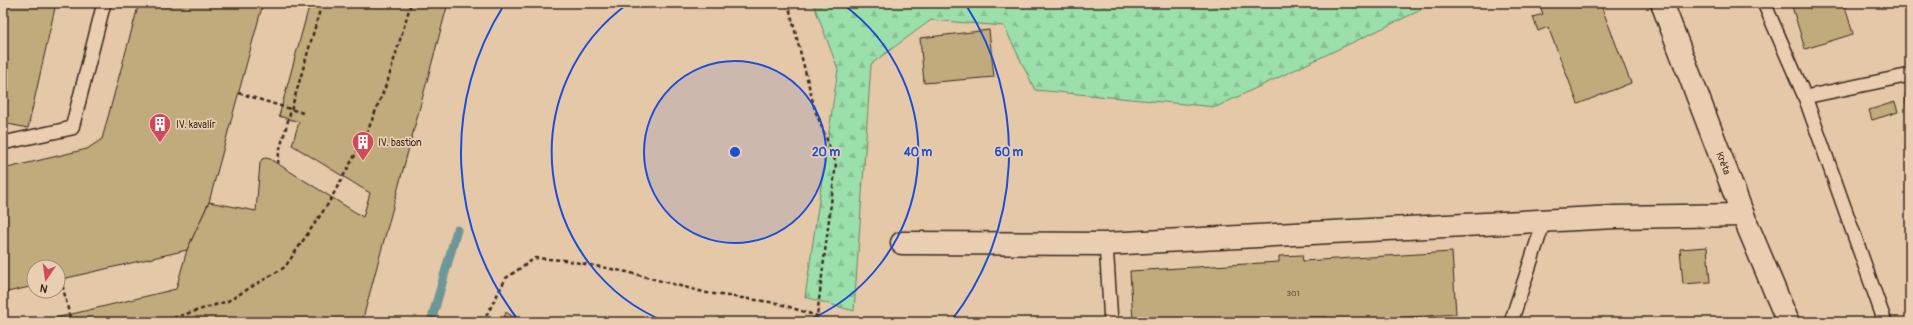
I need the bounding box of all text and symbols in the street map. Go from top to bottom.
building icon: IV. kavalír [147,111,173,144]
place label: IV. kavalír [176,119,216,131]
building icon: IV. bastion [350,129,376,162]
place label: IV. bastion [378,137,422,149]
centre of rings [728,145,742,159]
text: 20 m [812,145,840,160]
text: 40 m [903,145,933,160]
text: 60 m [995,145,1024,160]
street label: Kréta [1713,150,1733,177]
north arrow [26,259,66,299]
text: N [38,281,49,295]
house number: 301 [1286,289,1300,298]

